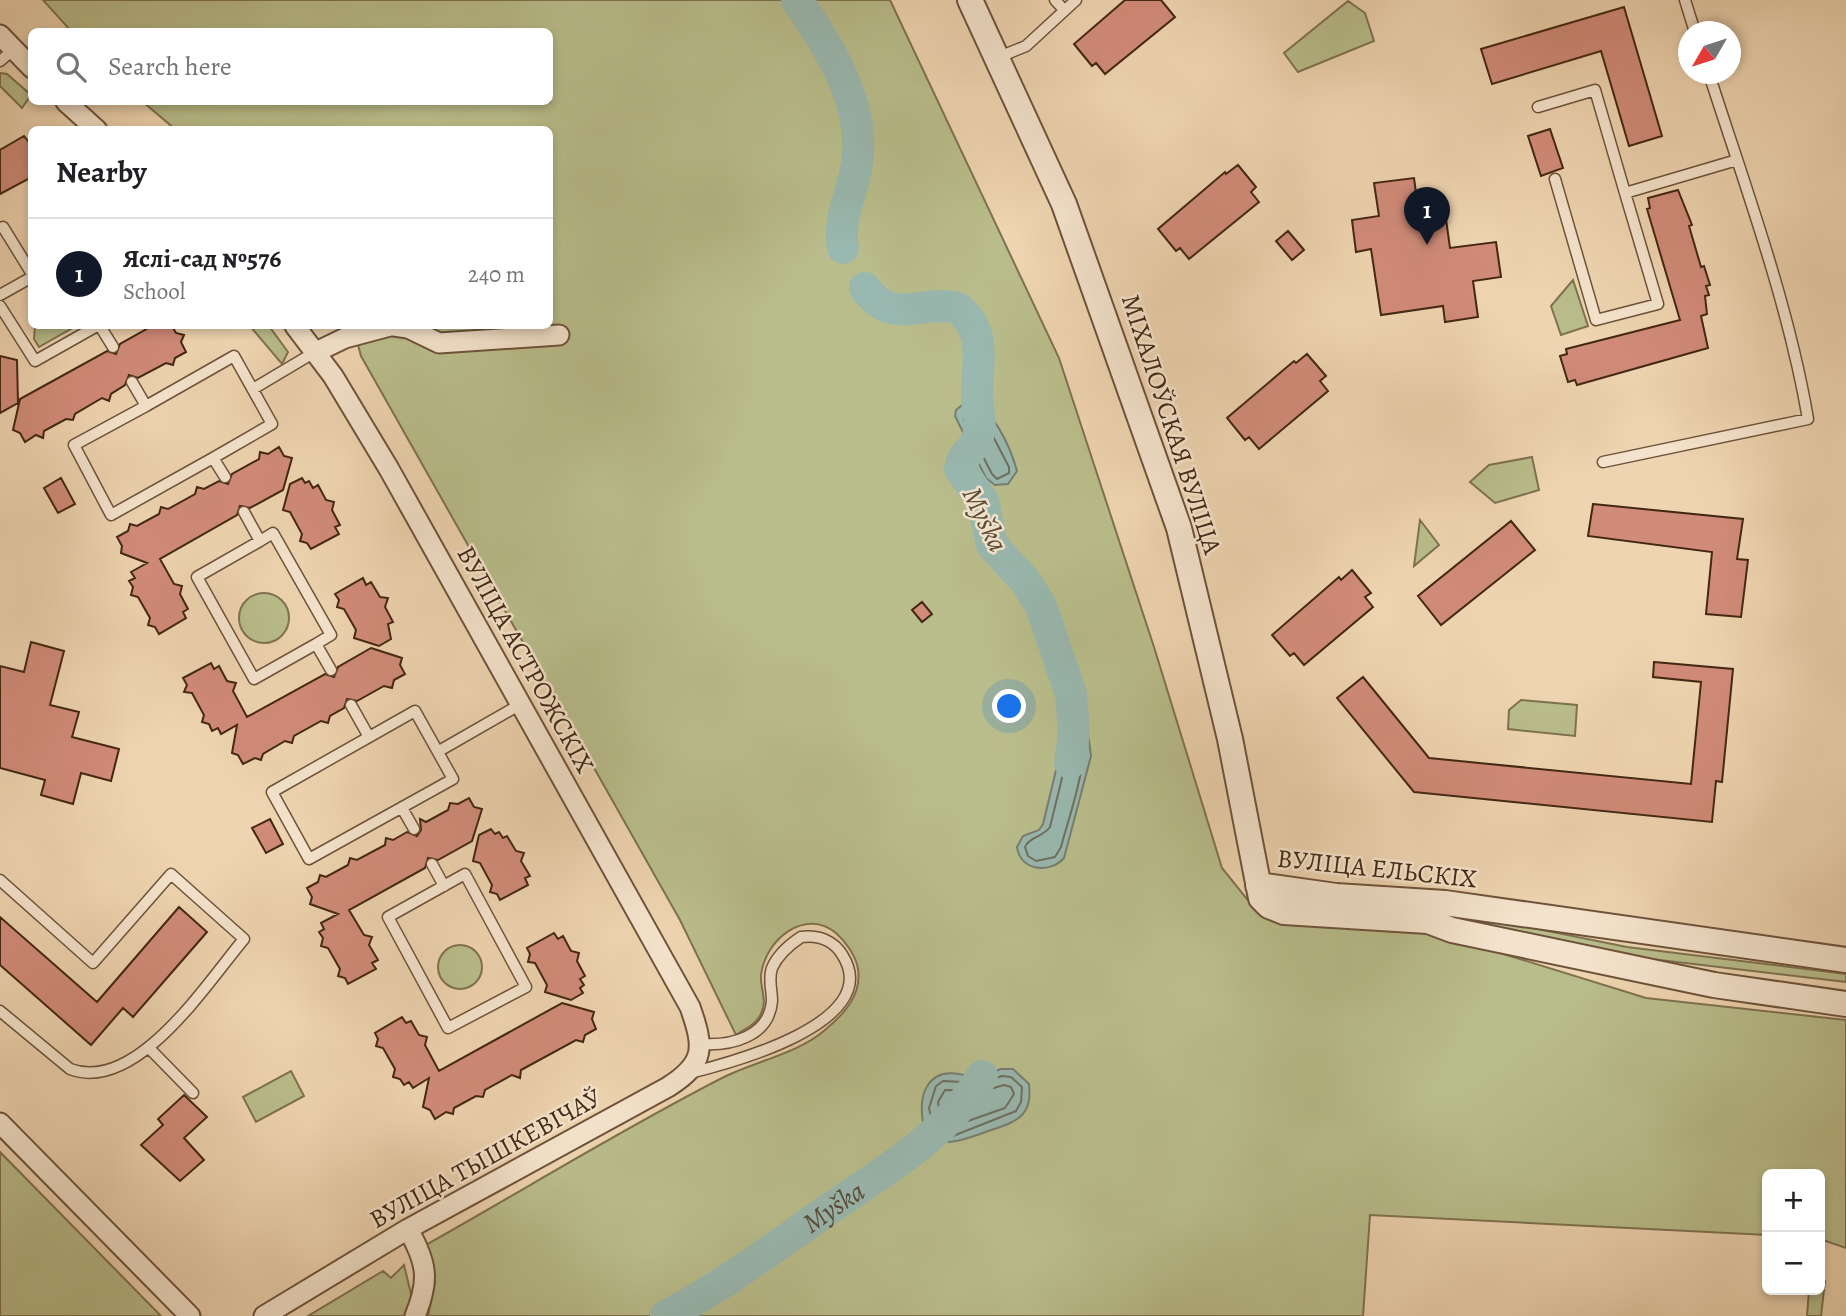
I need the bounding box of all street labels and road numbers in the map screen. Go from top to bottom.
street label: МІХАЛОЎСКАЯ ВУЛІЦА [1113,290,1230,559]
street label: ВУЛІЦА АСТРОЖСКІХ [449,539,603,779]
street label: ВУЛІЦА ЕЛЬСКІХ [1275,841,1479,896]
street label: ВУЛІЦА ТЫШКЕВІЧАЎ [363,1080,607,1237]

